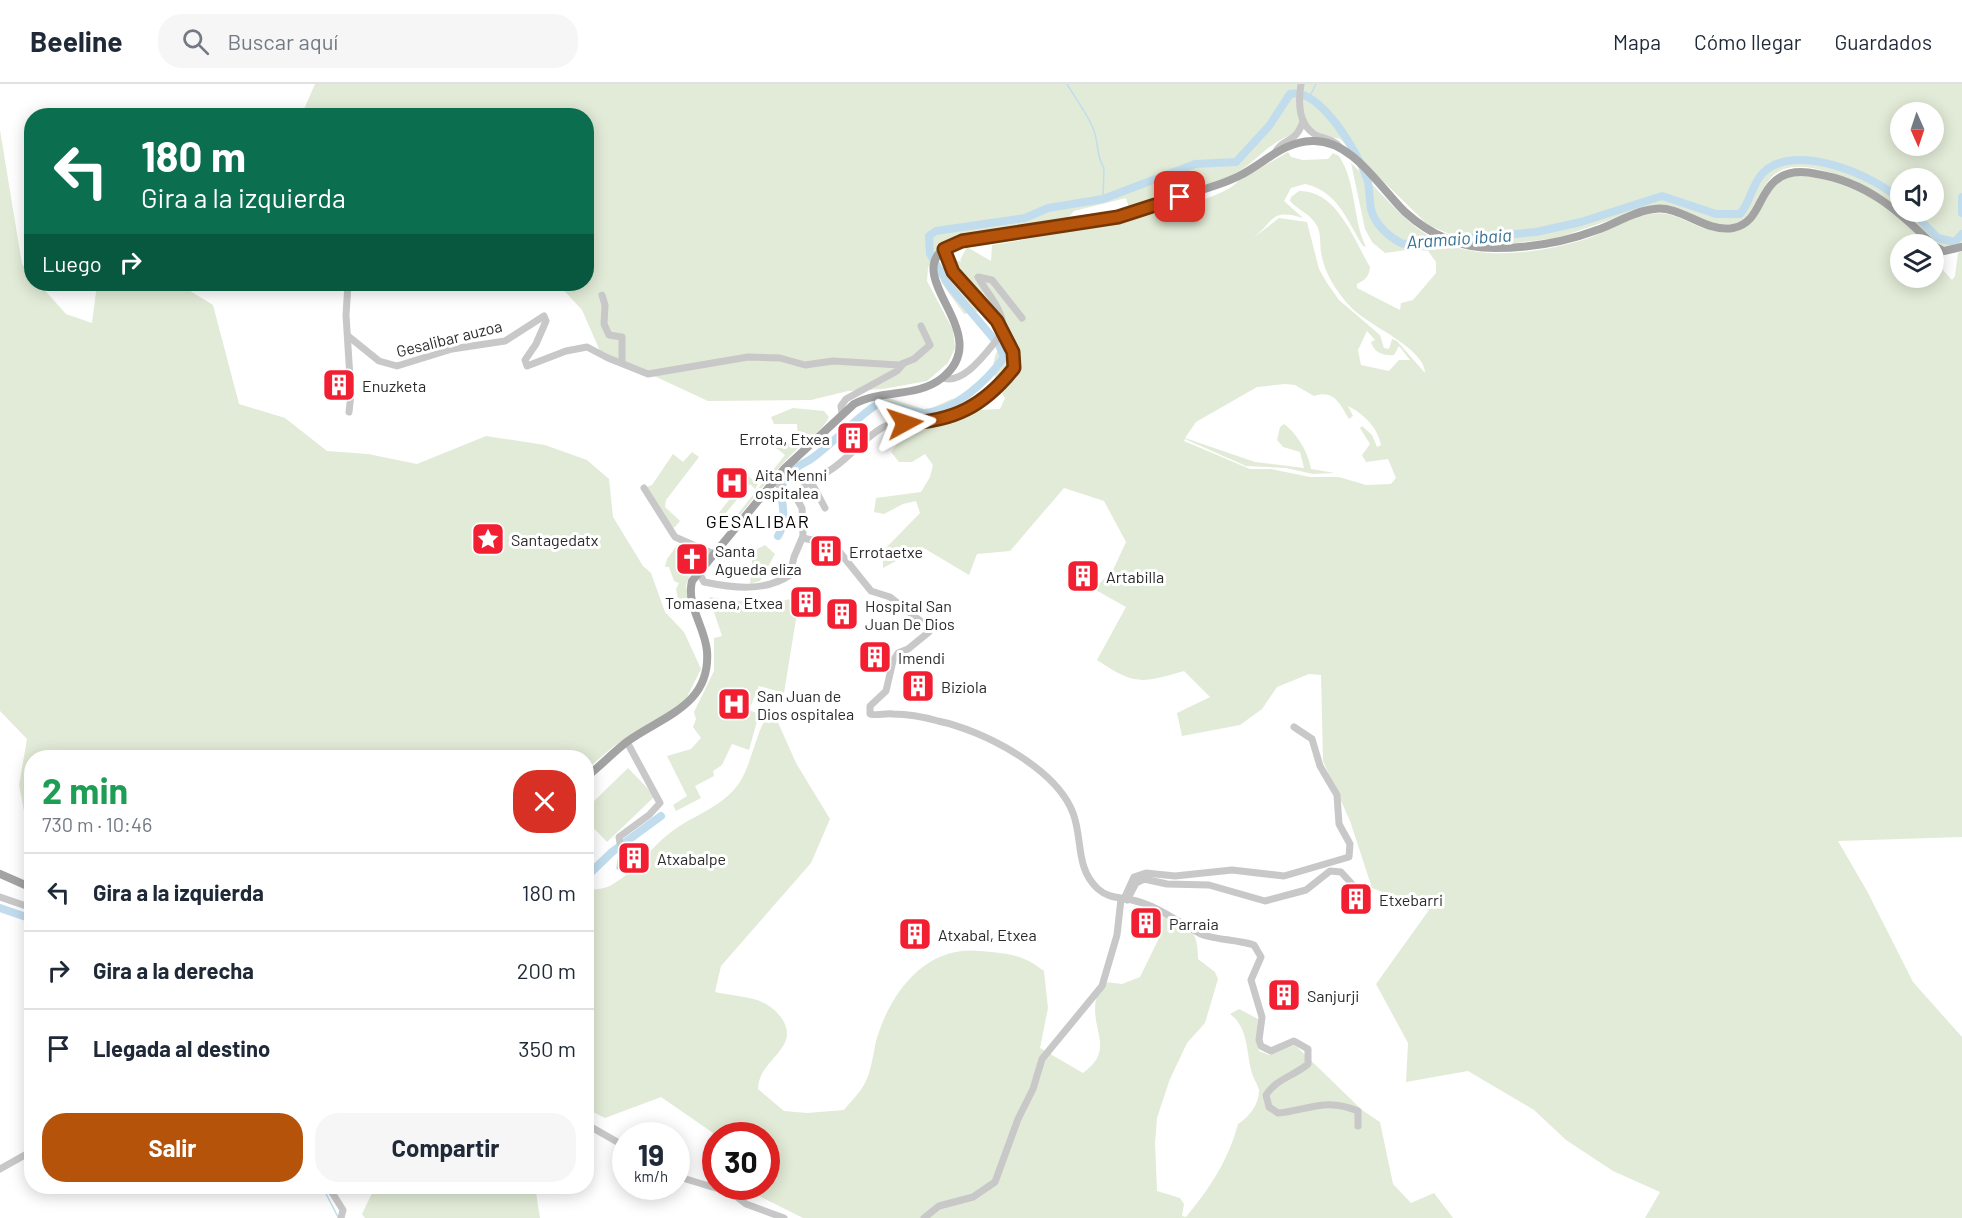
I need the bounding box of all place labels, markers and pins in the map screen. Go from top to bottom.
pin [1154,171,1205,222]
building icon: Enuzketa [321,367,357,403]
place label: Enuzketa [362,376,426,395]
building icon: Errota, Etxea [835,420,871,456]
place label: Errota, Etxea [739,429,830,448]
hospital icon: Aita Menni ospitalea [714,465,750,501]
place label: Aita Menni ospitalea [755,465,827,502]
place icon: Santagedatx [470,521,506,557]
place label: Santagedatx [511,530,599,549]
building icon: Errotaetxe [808,533,844,569]
church icon: Santa Agueda eliza [674,541,710,577]
place label: Santa Agueda eliza [715,541,802,578]
place label: Errotaetxe [849,542,923,561]
building icon: Artabilla [1065,558,1101,594]
place label: Artabilla [1106,567,1164,586]
building icon: Tomasena, Etxea [788,584,824,620]
place label: Tomasena, Etxea [665,593,783,612]
building icon: Hospital San Juan De Dios [824,596,860,632]
place label: Hospital San Juan De Dios [865,596,955,633]
building icon: Imendi [857,639,893,675]
place label: Imendi [898,648,945,667]
building icon: Biziola [900,668,936,704]
place label: Biziola [941,677,987,696]
hospital icon: San Juan de Dios ospitalea [716,686,752,722]
place label: San Juan de Dios ospitalea [757,686,854,723]
building icon: Atxabalpe [616,840,652,876]
place label: Atxabalpe [657,849,726,868]
building icon: Etxebarri [1338,881,1374,917]
place label: Etxebarri [1379,890,1443,909]
building icon: Parraia [1128,905,1164,941]
place label: Parraia [1169,914,1219,933]
building icon: Atxabal, Etxea [897,916,933,952]
place label: Atxabal, Etxea [938,925,1037,944]
building icon: Sanjurji [1266,977,1302,1013]
place label: Sanjurji [1307,986,1359,1005]

